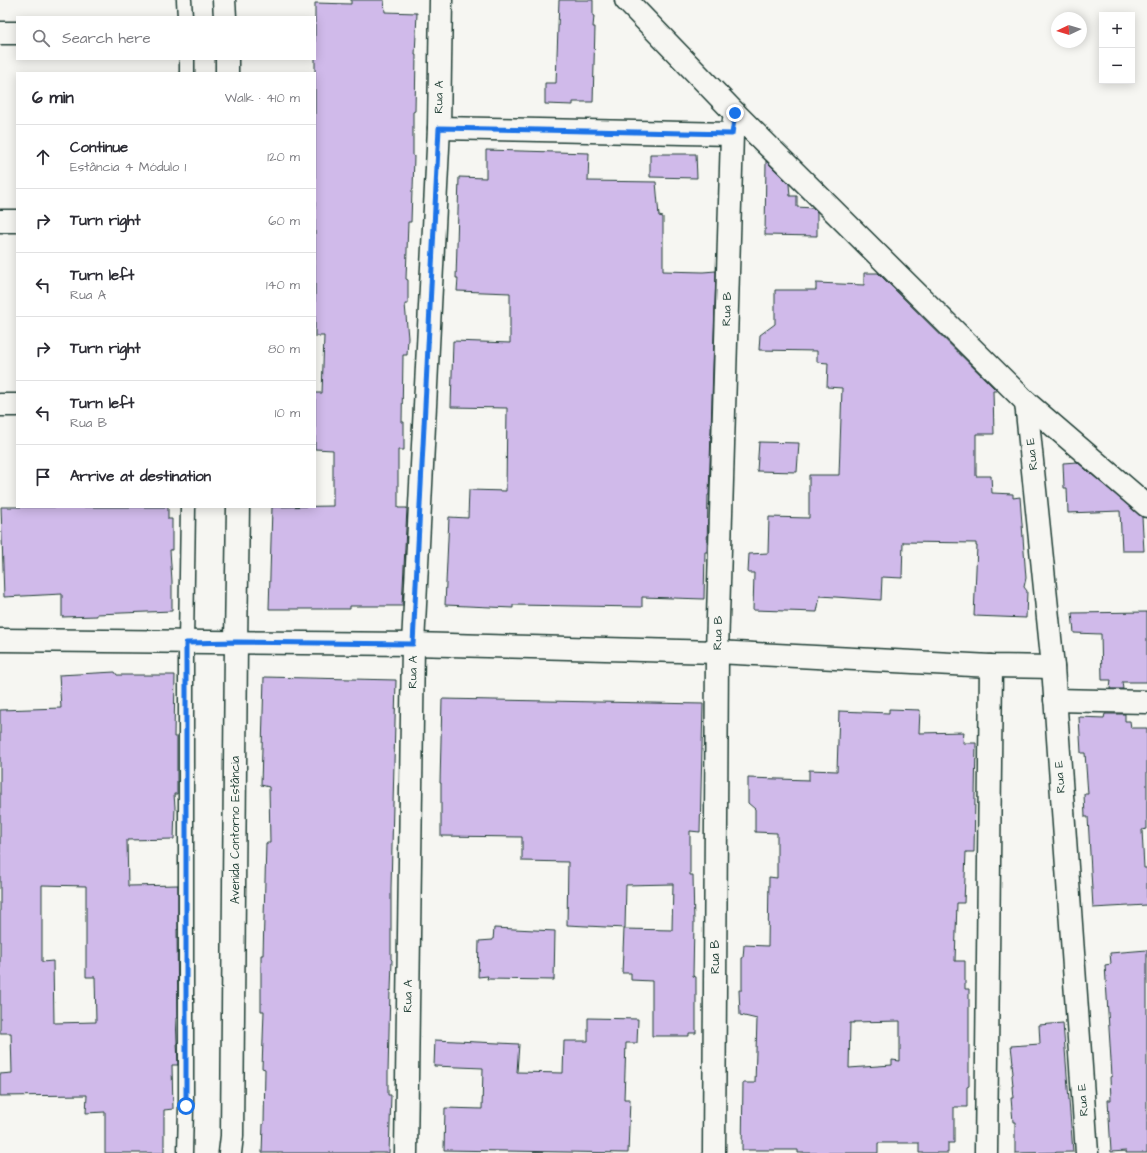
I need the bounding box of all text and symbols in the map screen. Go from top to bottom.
north arrow [1051,12,1087,48]
map controls [1099,12,1135,84]
button: + [1099,12,1135,48]
search box [16,16,316,60]
icon: search [30,27,52,49]
text: Search here [62,28,151,49]
button: − [1099,48,1135,84]
street label: Rua A [430,80,448,114]
text: 6 min [32,86,74,110]
text: Walk · 410 m [225,89,300,107]
route end [726,104,744,122]
text: Continue [70,137,128,158]
icon: ahead [32,146,54,168]
text: 120 m [267,148,300,166]
text: Estância 4 Módulo 1 [70,158,186,176]
icon: right [32,210,54,232]
text: Turn right [70,210,141,231]
text: 60 m [268,212,300,230]
text: Turn left [70,265,134,286]
icon: left [32,274,54,296]
text: 140 m [266,276,300,294]
text: Rua A [70,286,106,304]
street label: Rua B [718,291,736,326]
icon: right [32,338,54,360]
text: Turn right [70,338,141,359]
text: 80 m [268,340,300,358]
text: Turn left [70,393,134,414]
icon: left [32,402,54,424]
text: 10 m [275,404,300,422]
text: Rua B [70,414,107,432]
street label: Rua E [1022,437,1042,471]
icon: arrive [32,466,54,488]
text: Arrive at destination [70,466,211,487]
street label: Rua B [709,615,727,650]
street label: Rua A [404,655,422,689]
street label: Avenida Contorno Estância [227,756,244,904]
street label: Rua E [1050,760,1070,794]
street label: Rua B [707,939,724,974]
street label: Rua A [399,979,417,1013]
street label: Rua E [1073,1083,1093,1117]
route start [177,1097,195,1115]

